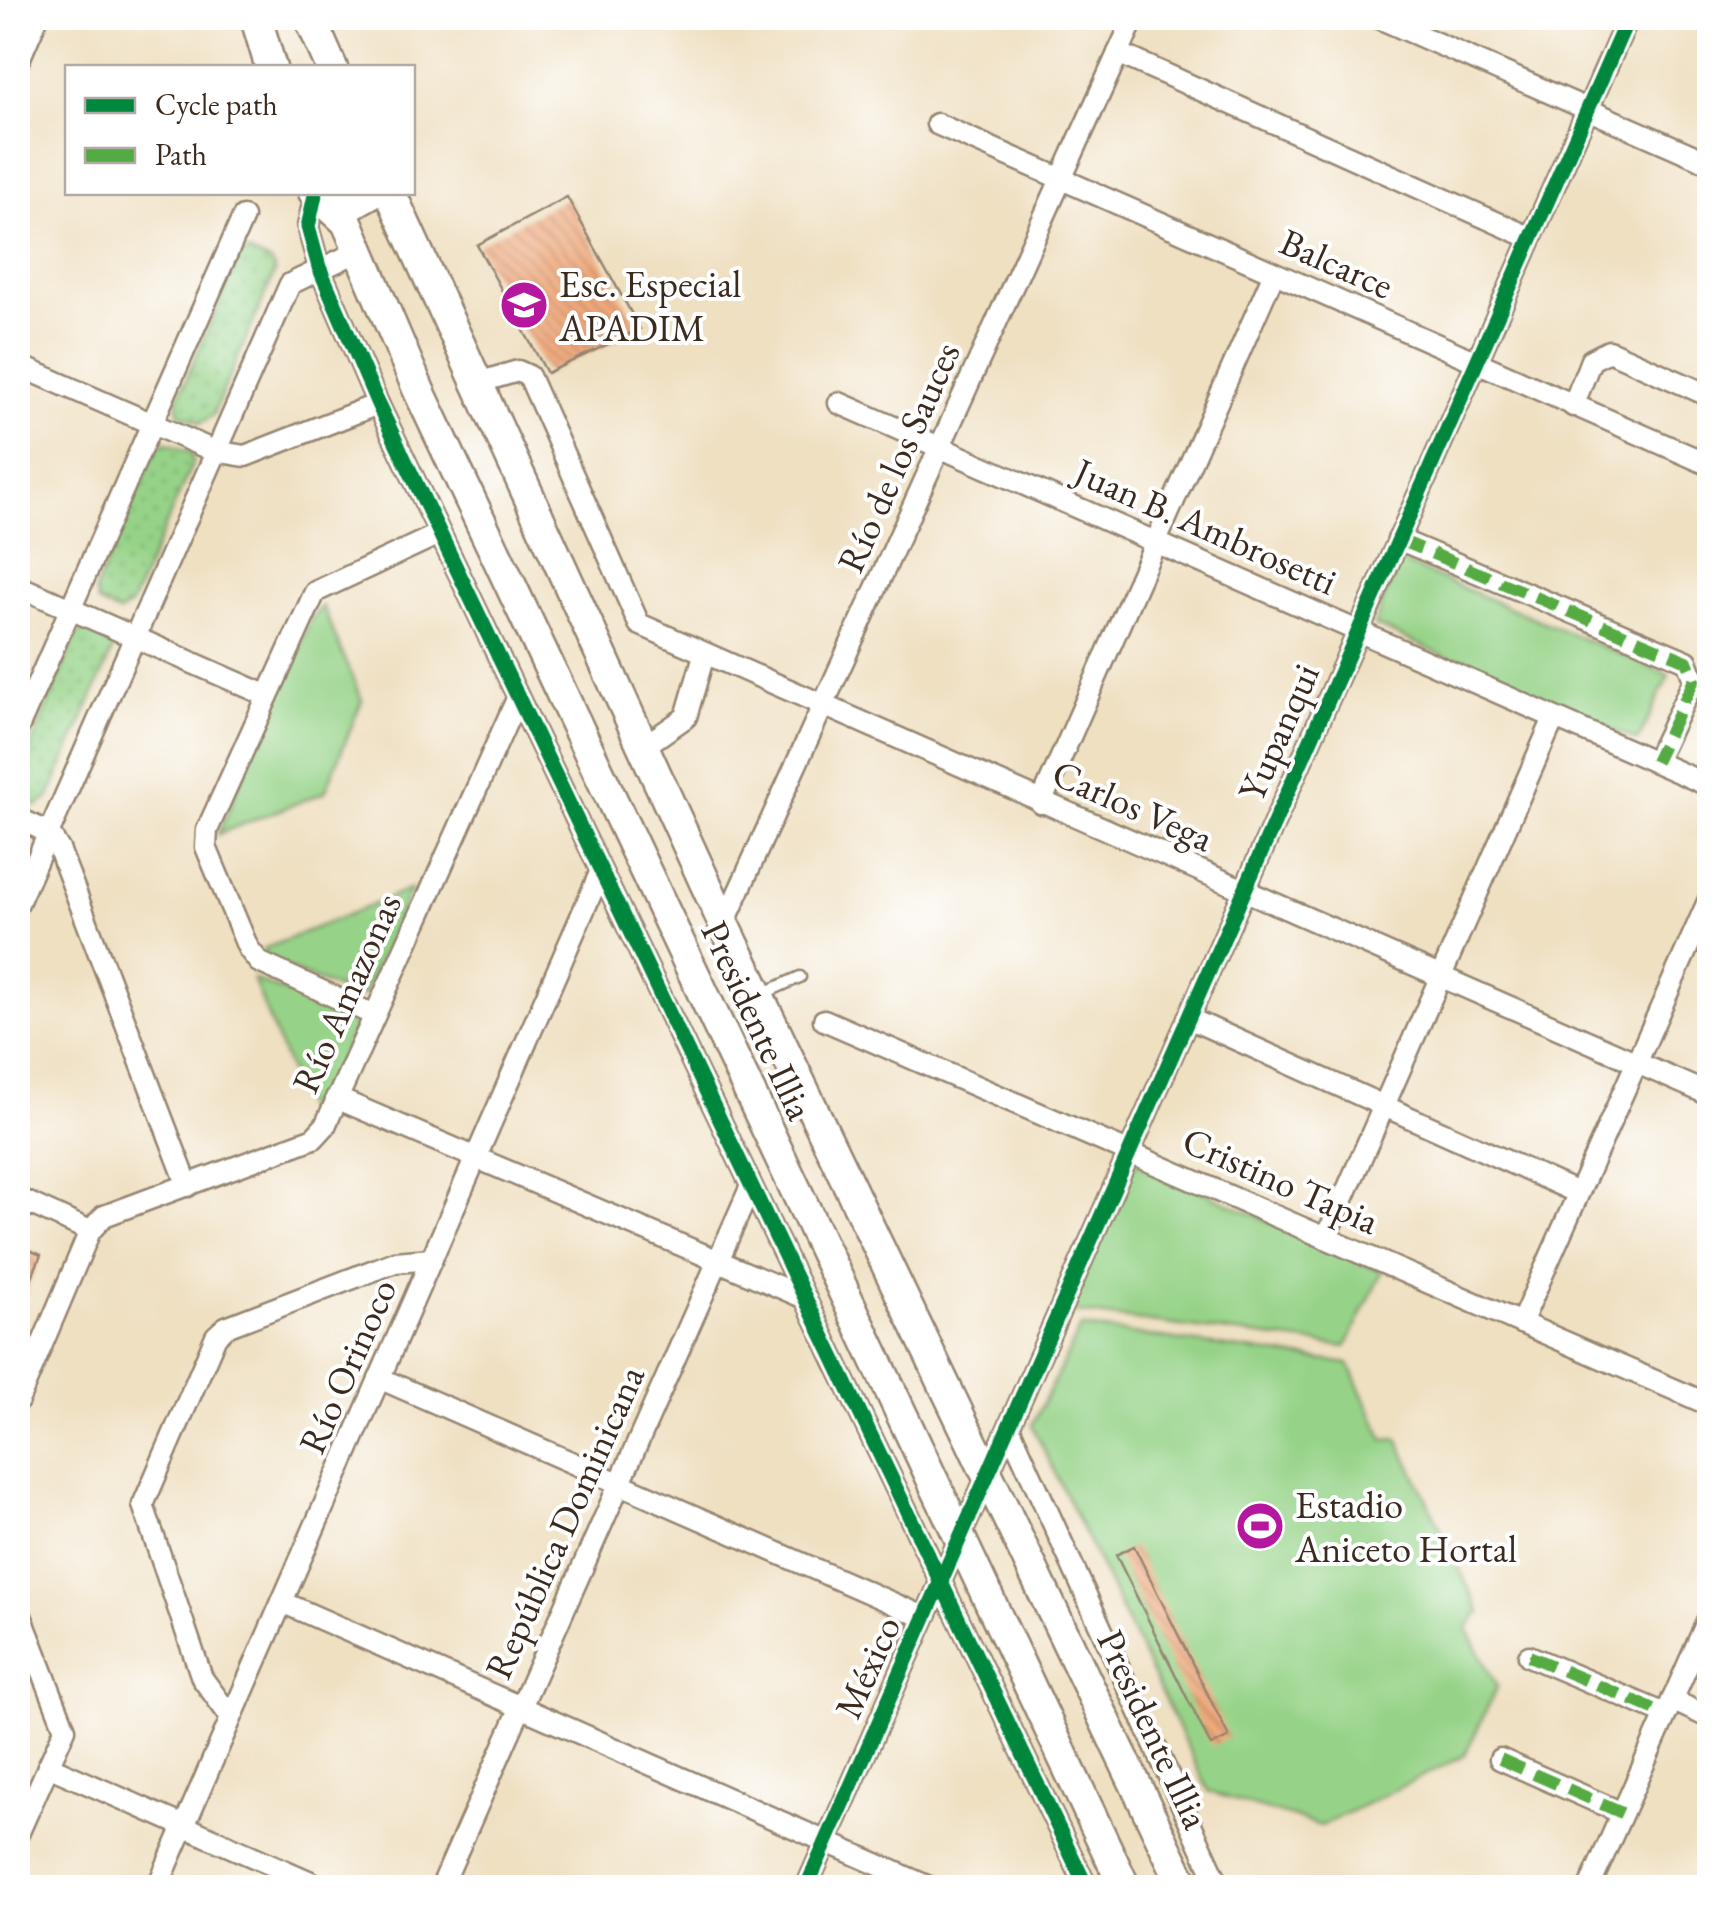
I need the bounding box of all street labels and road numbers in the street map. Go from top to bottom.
street label: Balcarce [1273,216,1401,310]
street label: Río de los Sauces [825,334,971,580]
street label: Juan B. Ambrosetti [1065,445,1345,606]
street label: Yupanqui [1226,656,1330,808]
street label: Carlos Vega [1045,748,1222,862]
street label: Río Amazonas [280,885,412,1101]
street label: Presidente Illia [691,913,826,1128]
street label: Cristino Tapia [1175,1115,1388,1245]
street label: Río Orinoco [287,1271,407,1461]
street label: República Dominicana [473,1357,655,1686]
street label: México [823,1608,911,1726]
street label: Presidente Illia [1087,1622,1222,1837]

